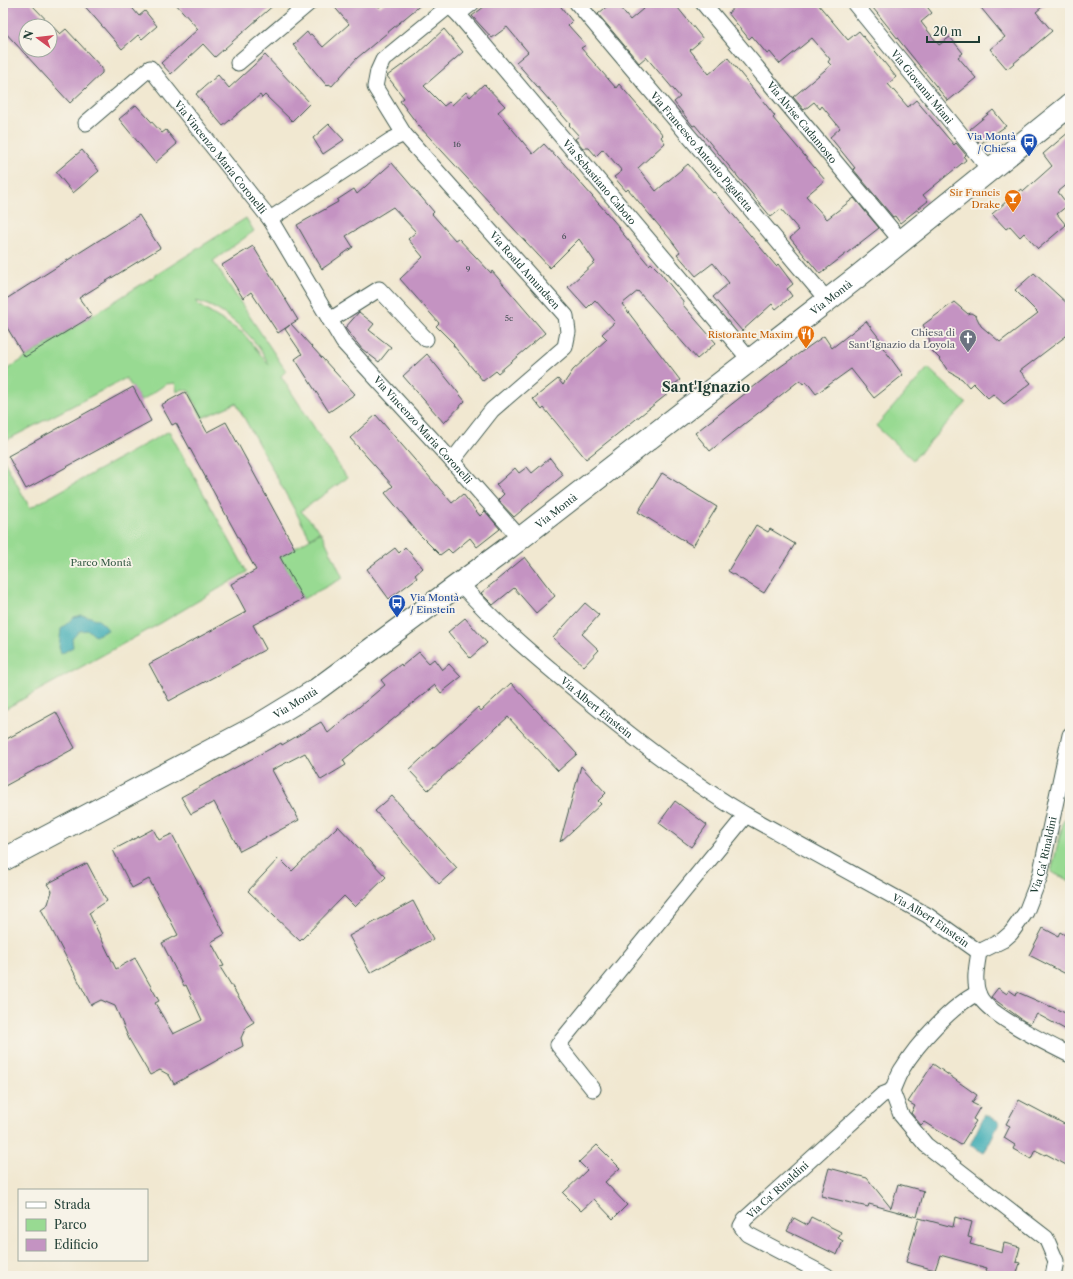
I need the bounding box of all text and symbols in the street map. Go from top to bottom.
north arrow [18,18,58,58]
scale bar [927,18,979,44]
text: 20 m [933,24,962,39]
text: N [20,29,36,42]
street label: Via Giovanni Miani [887,47,956,127]
street label: Via Alvise Cadamosto [763,78,840,166]
street label: Via Francesco Antonio Pigafetta [647,89,756,215]
street label: Via Vincenzo Maria Coronelli [171,97,269,216]
place label: Via Montà / Chiesa [966,130,1017,155]
bus stop icon: Via Montà / Chiesa [1019,132,1039,157]
street label: Via Sebastiano Caboto [559,136,639,227]
house number: 16 [453,139,461,149]
place label: Sir Francis Drake [949,186,1000,211]
bar icon: Sir Francis Drake [1003,188,1023,213]
street label: Via Roald Amundsen [486,228,563,312]
house number: 6 [562,231,567,241]
house number: 9 [466,264,471,274]
street label: Via Montà [807,277,855,319]
house number: 5c [505,313,513,323]
restaurant icon: Ristorante Maxim [796,324,816,349]
place label: Chiesa di Sant'Ignazio da Loyola [848,326,956,351]
place label: Ristorante Maxim [708,328,794,341]
church icon: Chiesa di Sant'Ignazio da Loyola [958,328,978,353]
street label: Via Vincenzo Maria Coronelli [370,373,475,486]
district label: Sant'Ignazio [662,378,750,396]
street label: Via Montà [532,490,580,532]
park label: Parco Montà [71,556,132,569]
place label: Via Montà / Einstein [409,591,460,616]
bus stop icon: Via Montà / Einstein [387,593,407,618]
street label: Via Albert Einstein [557,674,636,741]
street label: Via Montà [270,684,321,722]
street label: Via Ca' Rinaldini [1027,815,1059,897]
street label: Via Albert Einstein [889,891,972,950]
street label: Via Ca' Rinaldini [743,1159,811,1222]
legend [18,1189,148,1261]
text: Strada [54,1197,91,1212]
text: Parco [54,1217,87,1232]
text: Edificio [54,1237,98,1252]

